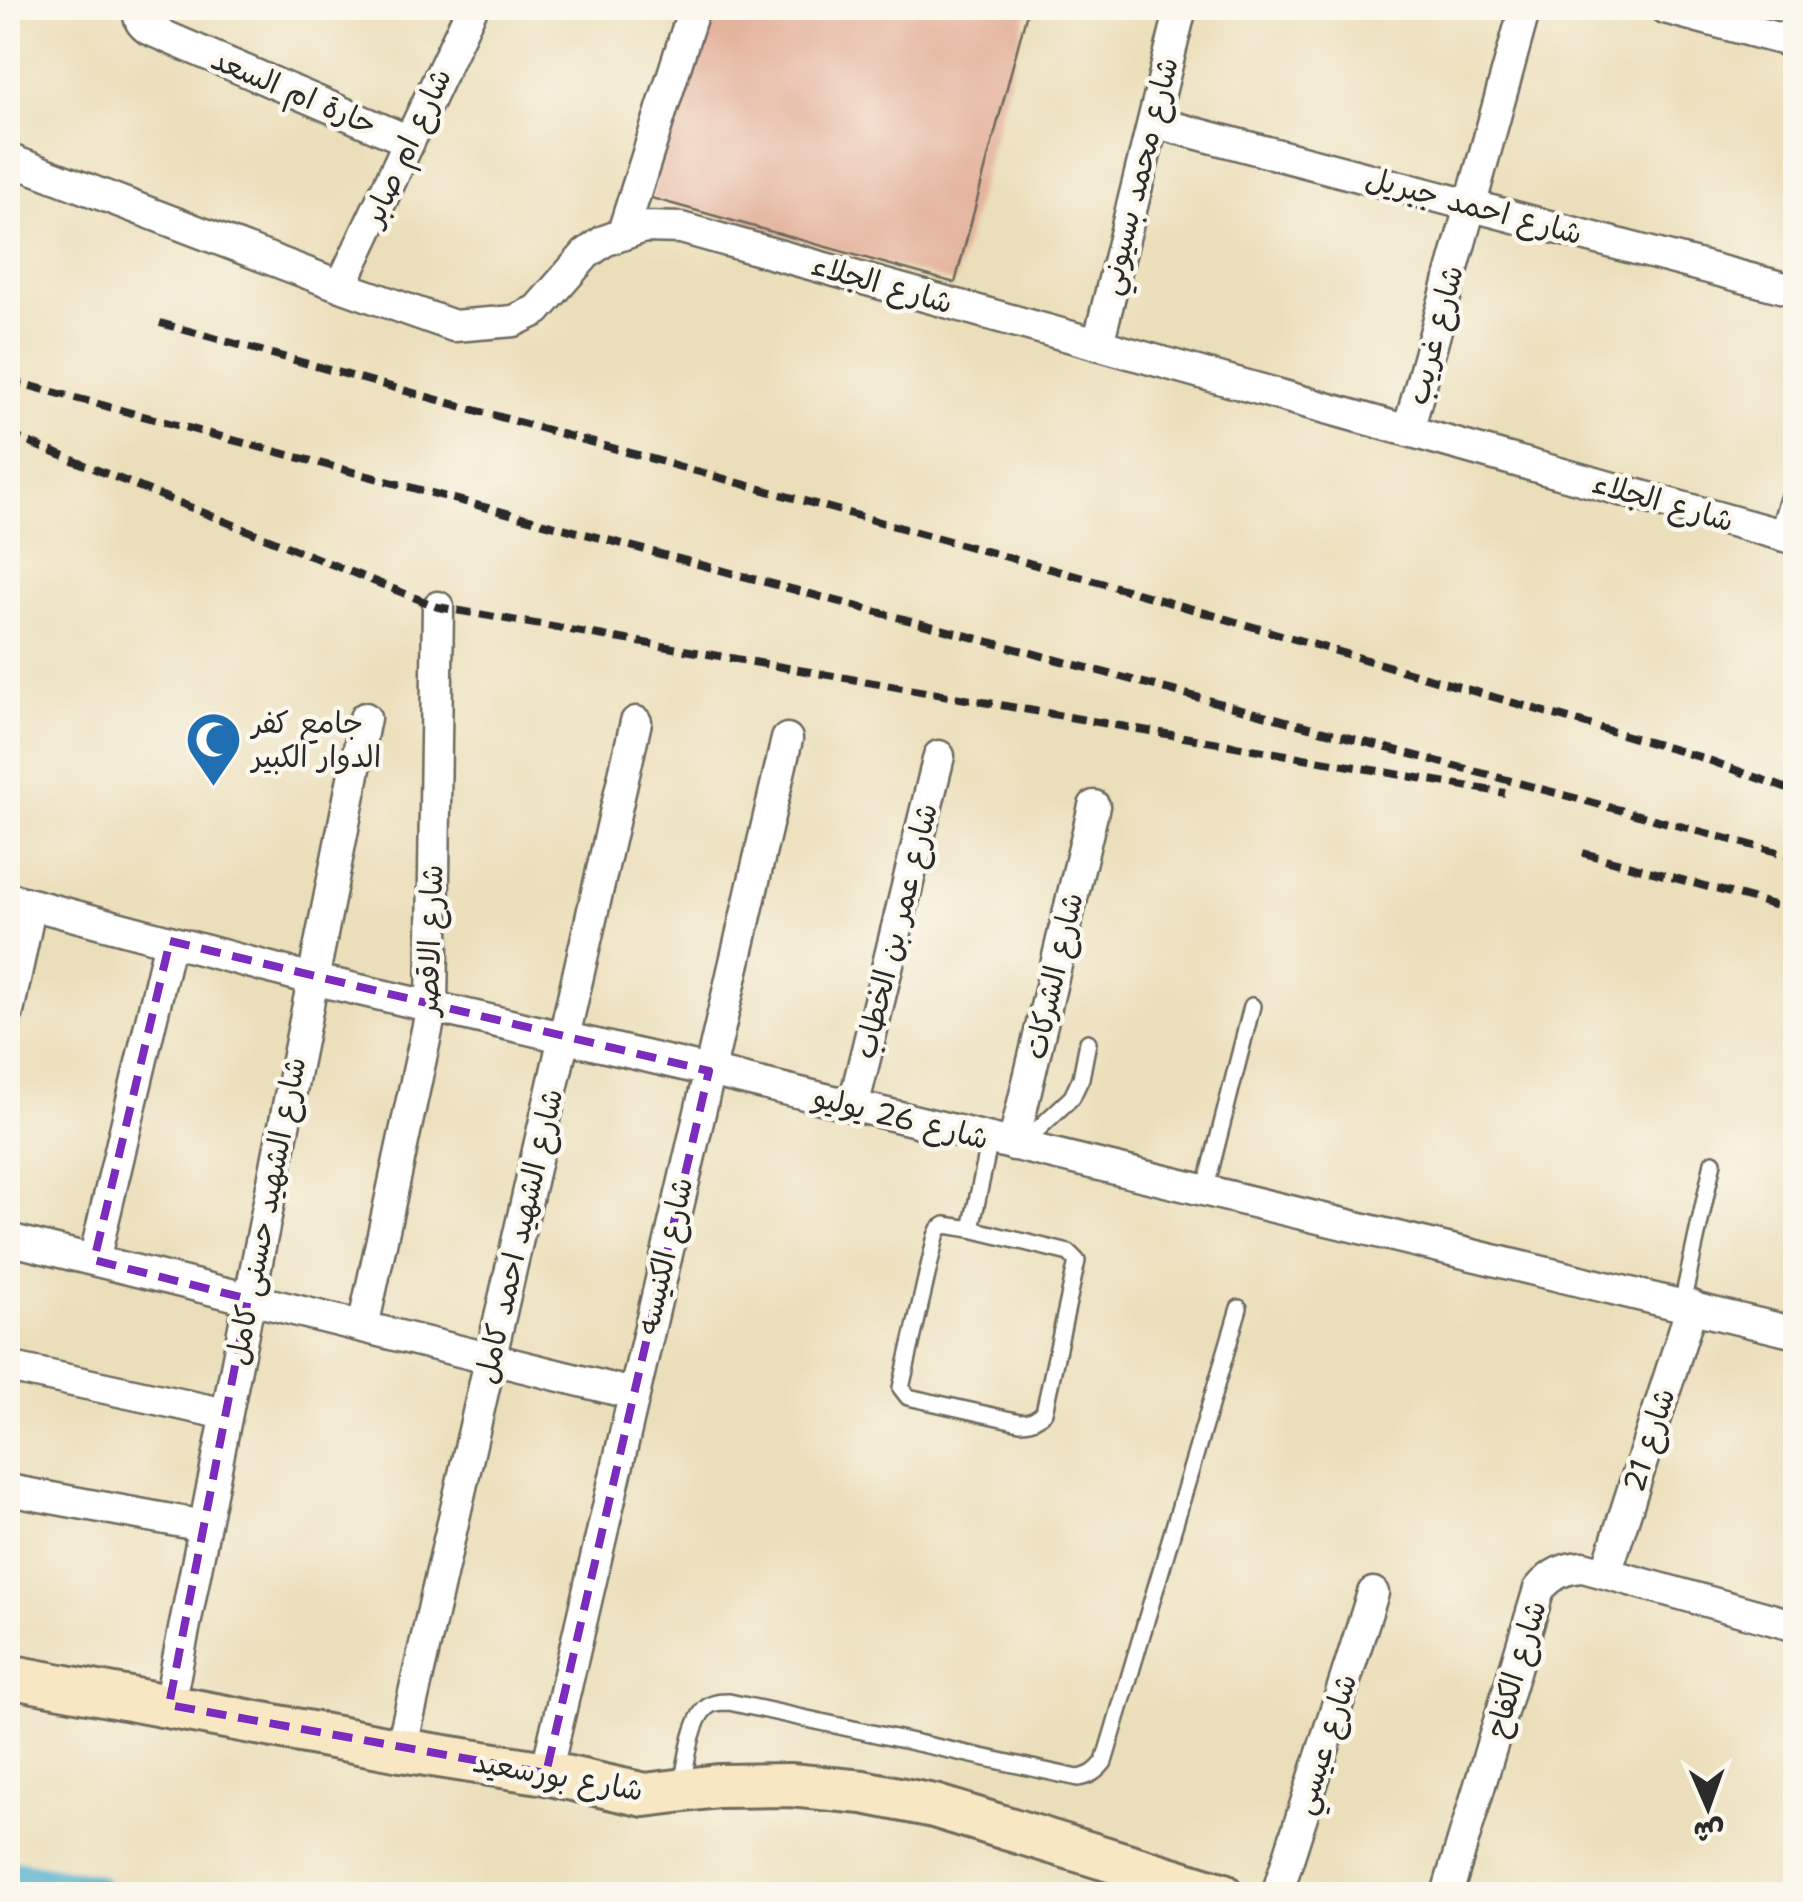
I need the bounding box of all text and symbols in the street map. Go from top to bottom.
street label: حارة ام السعد [204,38,383,147]
street label: شارع محمد بسيوني [1089,53,1194,300]
street label: شارع ام صابر [351,61,463,236]
street label: شارع احمد جبريل [1361,157,1587,255]
street label: شارع الجلاء [806,244,958,324]
street label: شارع غريب [1396,261,1474,409]
street label: شارع الجلاء [1587,462,1739,542]
place label: جامع كفر الدوار الكبير [249,702,381,777]
mosque icon: جامع كفر الدوار الكبير [183,710,243,789]
street label: شارع عمر بن الخطاب [844,799,948,1063]
street label: شارع الاقصر [406,864,454,1019]
street label: شارع الشركات [1014,888,1094,1064]
street label: شارع الشهيد حسنى كامل [216,1053,316,1369]
street label: شارع 26 يوليو [807,1075,993,1160]
street label: شارع الشهيد احمد كامل [465,1084,573,1388]
street label: شارع الكنيسه [627,1173,703,1339]
street label: شارع 21 [1612,1383,1686,1497]
street label: شارع الكفاح [1475,1595,1557,1743]
street label: شارع عيسي [1283,1668,1372,1821]
street label: شارع بورسعيد [470,1740,646,1812]
north arrow [1658,1757,1758,1857]
text: ش [1693,1812,1725,1852]

